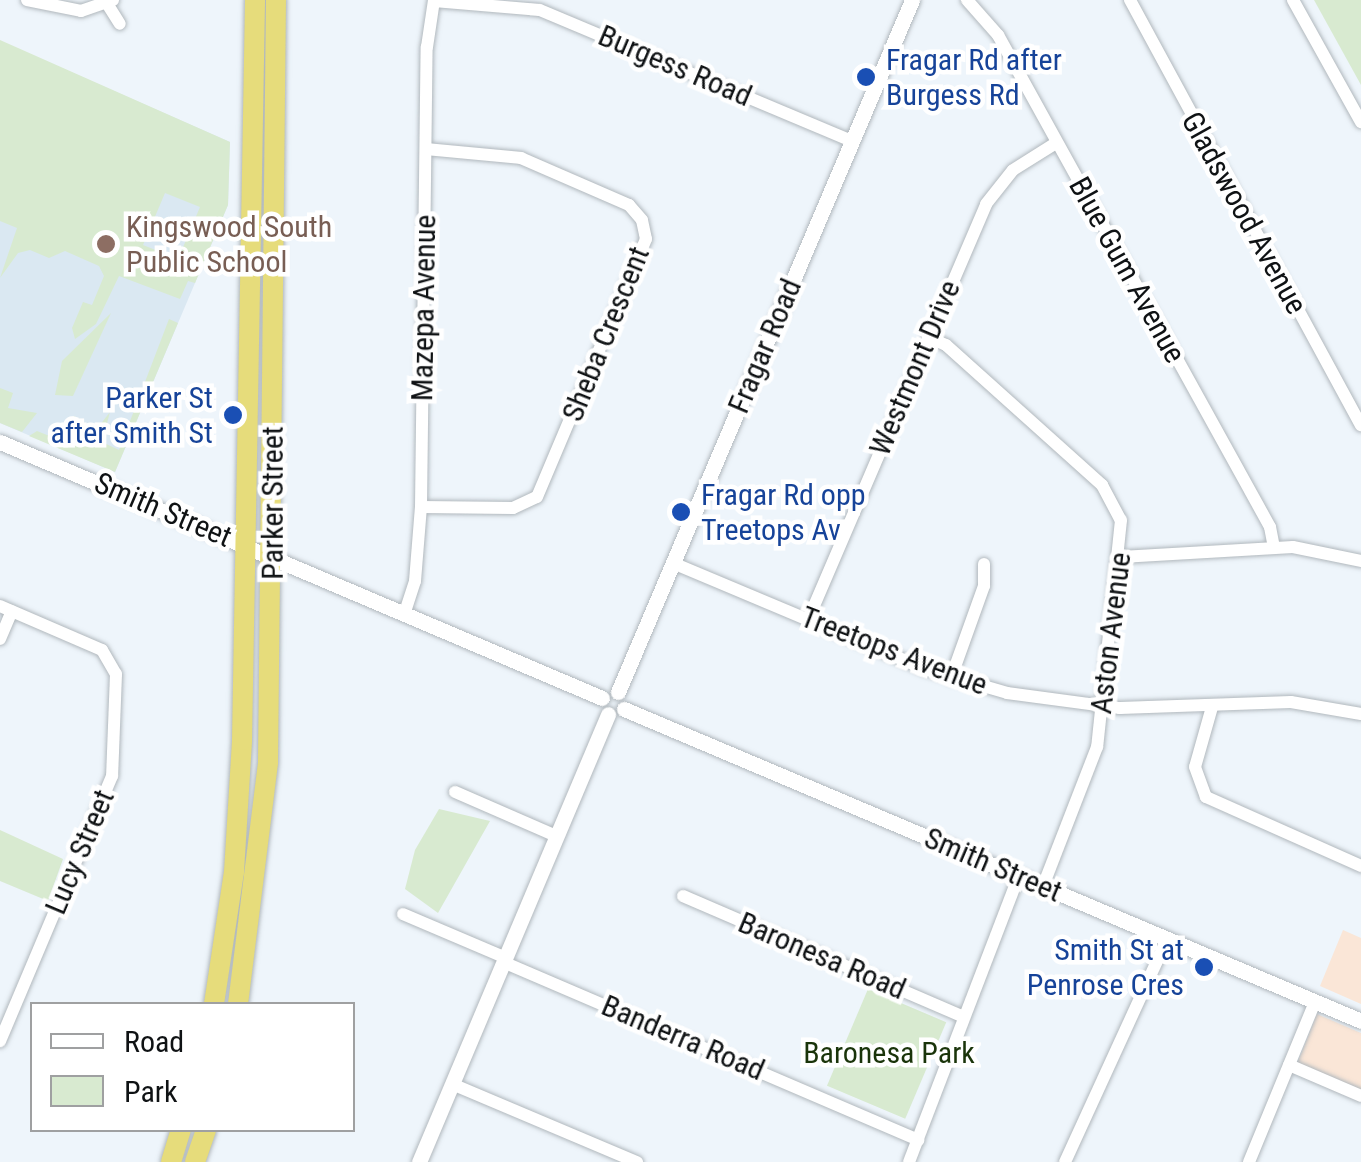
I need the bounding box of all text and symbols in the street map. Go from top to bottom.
street label: Burgess Road [593,18,757,114]
place label: Fragar Rd after Burgess Rd [886,42,1062,112]
marker: Fragar Rd after Burgess Rd [855,66,877,88]
street label: Gladswood Avenue [1174,106,1314,320]
street label: Blue Gum Avenue [1061,171,1193,369]
place label: Kingswood South Public School [126,209,332,280]
street label: Mazepa Avenue [404,214,444,402]
marker: Kingswood South Public School [95,233,117,255]
street label: Sheba Crescent [555,241,657,427]
street label: Fragar Road [721,273,809,419]
street label: Westmont Drive [862,275,968,461]
place label: Parker St after Smith St [50,380,213,450]
marker: Parker St after Smith St [222,404,244,426]
street label: Parker Street [255,426,291,580]
street label: Smith Street [89,465,237,555]
place label: Fragar Rd opp Treetops Av [701,477,866,548]
marker: Fragar Rd opp Treetops Av [670,501,692,523]
street label: Aston Avenue [1083,550,1139,716]
street label: Treetops Avenue [796,599,992,703]
street label: Lucy Street [38,784,122,920]
street label: Smith Street [919,820,1067,910]
street label: Baronesa Road [733,905,911,1007]
place label: Smith St at Penrose Cres [1027,932,1184,1002]
marker: Smith St at Penrose Cres [1193,956,1215,978]
street label: Banderra Road [596,988,770,1088]
legend [30,1002,355,1132]
text: Road [124,1024,184,1059]
park label: Baronesa Park [803,1035,975,1071]
text: Park [124,1074,178,1109]

